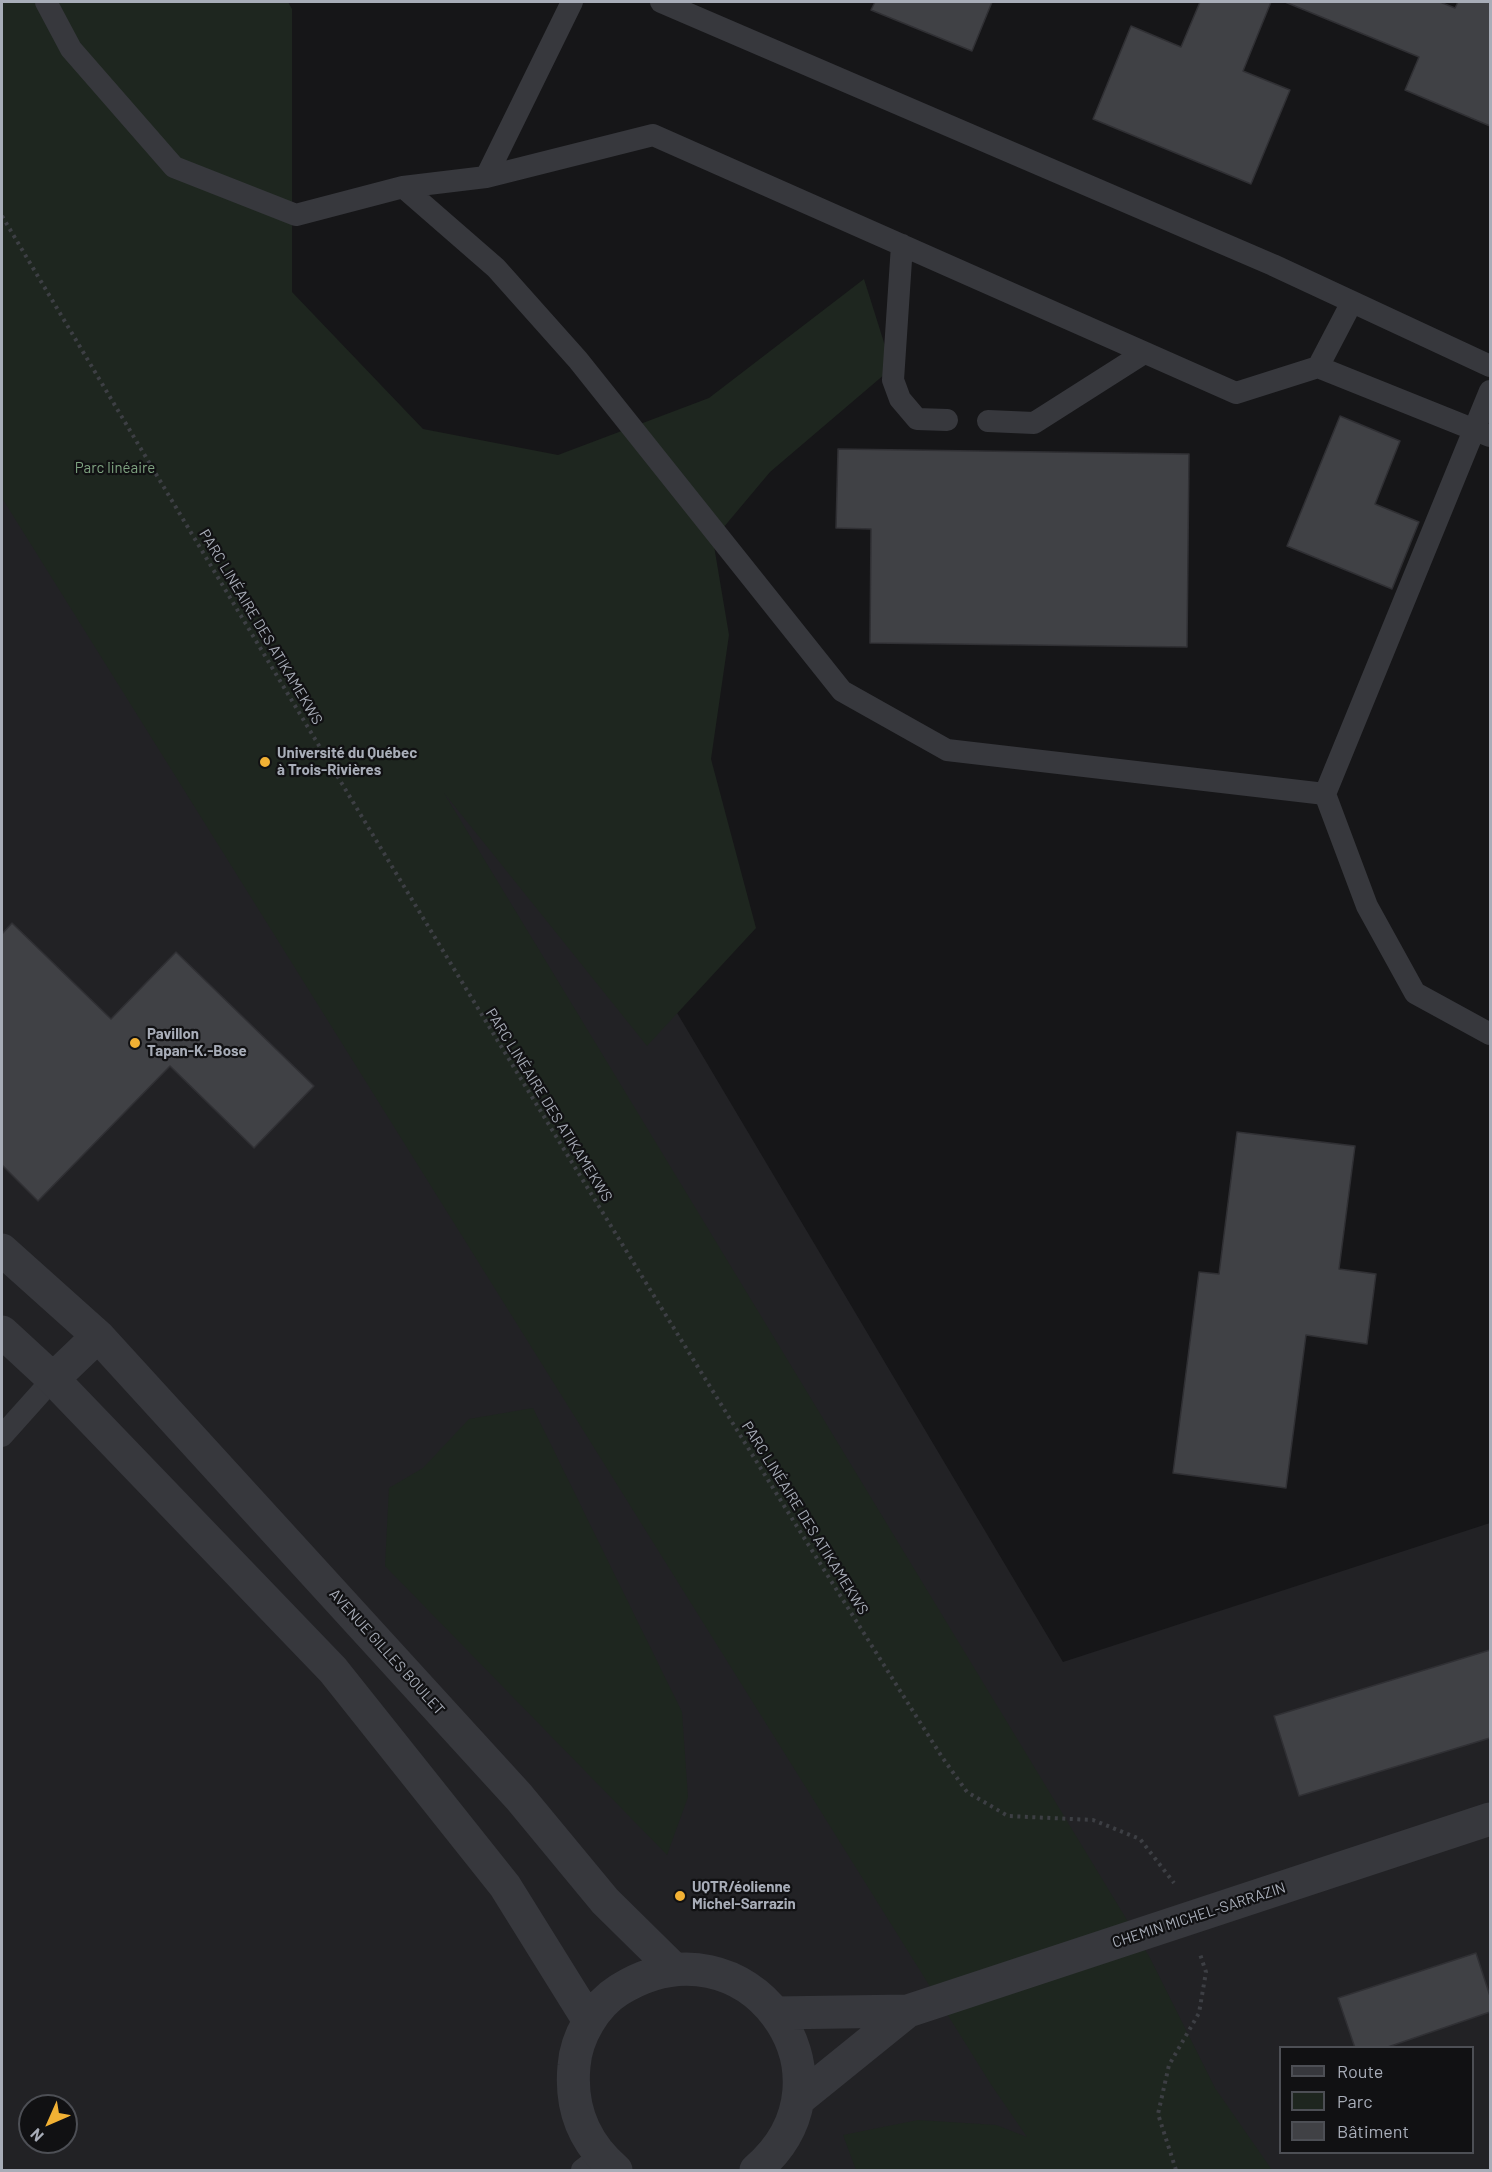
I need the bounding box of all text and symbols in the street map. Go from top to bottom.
park label: Parc linéaire [75,459,155,477]
street label: PARC LINÉAIRE DES ATIKAMEKWS [195,526,327,728]
place label: Université du Québec à Trois-Rivières [277,744,417,779]
marker: Université du Québec à Trois-Rivières [258,755,272,769]
street label: PARC LINÉAIRE DES ATIKAMEKWS [482,1005,616,1205]
place label: Pavillon Tapan-K.-Bose [147,1025,247,1060]
marker: Pavillon Tapan-K.-Bose [128,1036,142,1050]
street label: PARC LINÉAIRE DES ATIKAMEKWS [738,1418,872,1618]
street label: AVENUE GILLES BOULET [326,1585,448,1719]
place label: UQTR/éolienne Michel-Sarrazin [692,1878,796,1913]
street label: CHEMIN MICHEL-SARRAZIN [1110,1878,1288,1952]
marker: UQTR/éolienne Michel-Sarrazin [673,1889,687,1903]
legend [1279,2046,1474,2154]
text: Route [1337,2060,1383,2082]
text: Parc [1337,2090,1373,2112]
north arrow [18,2094,78,2154]
text: Bâtiment [1337,2120,1409,2142]
text: N [26,2125,47,2146]

